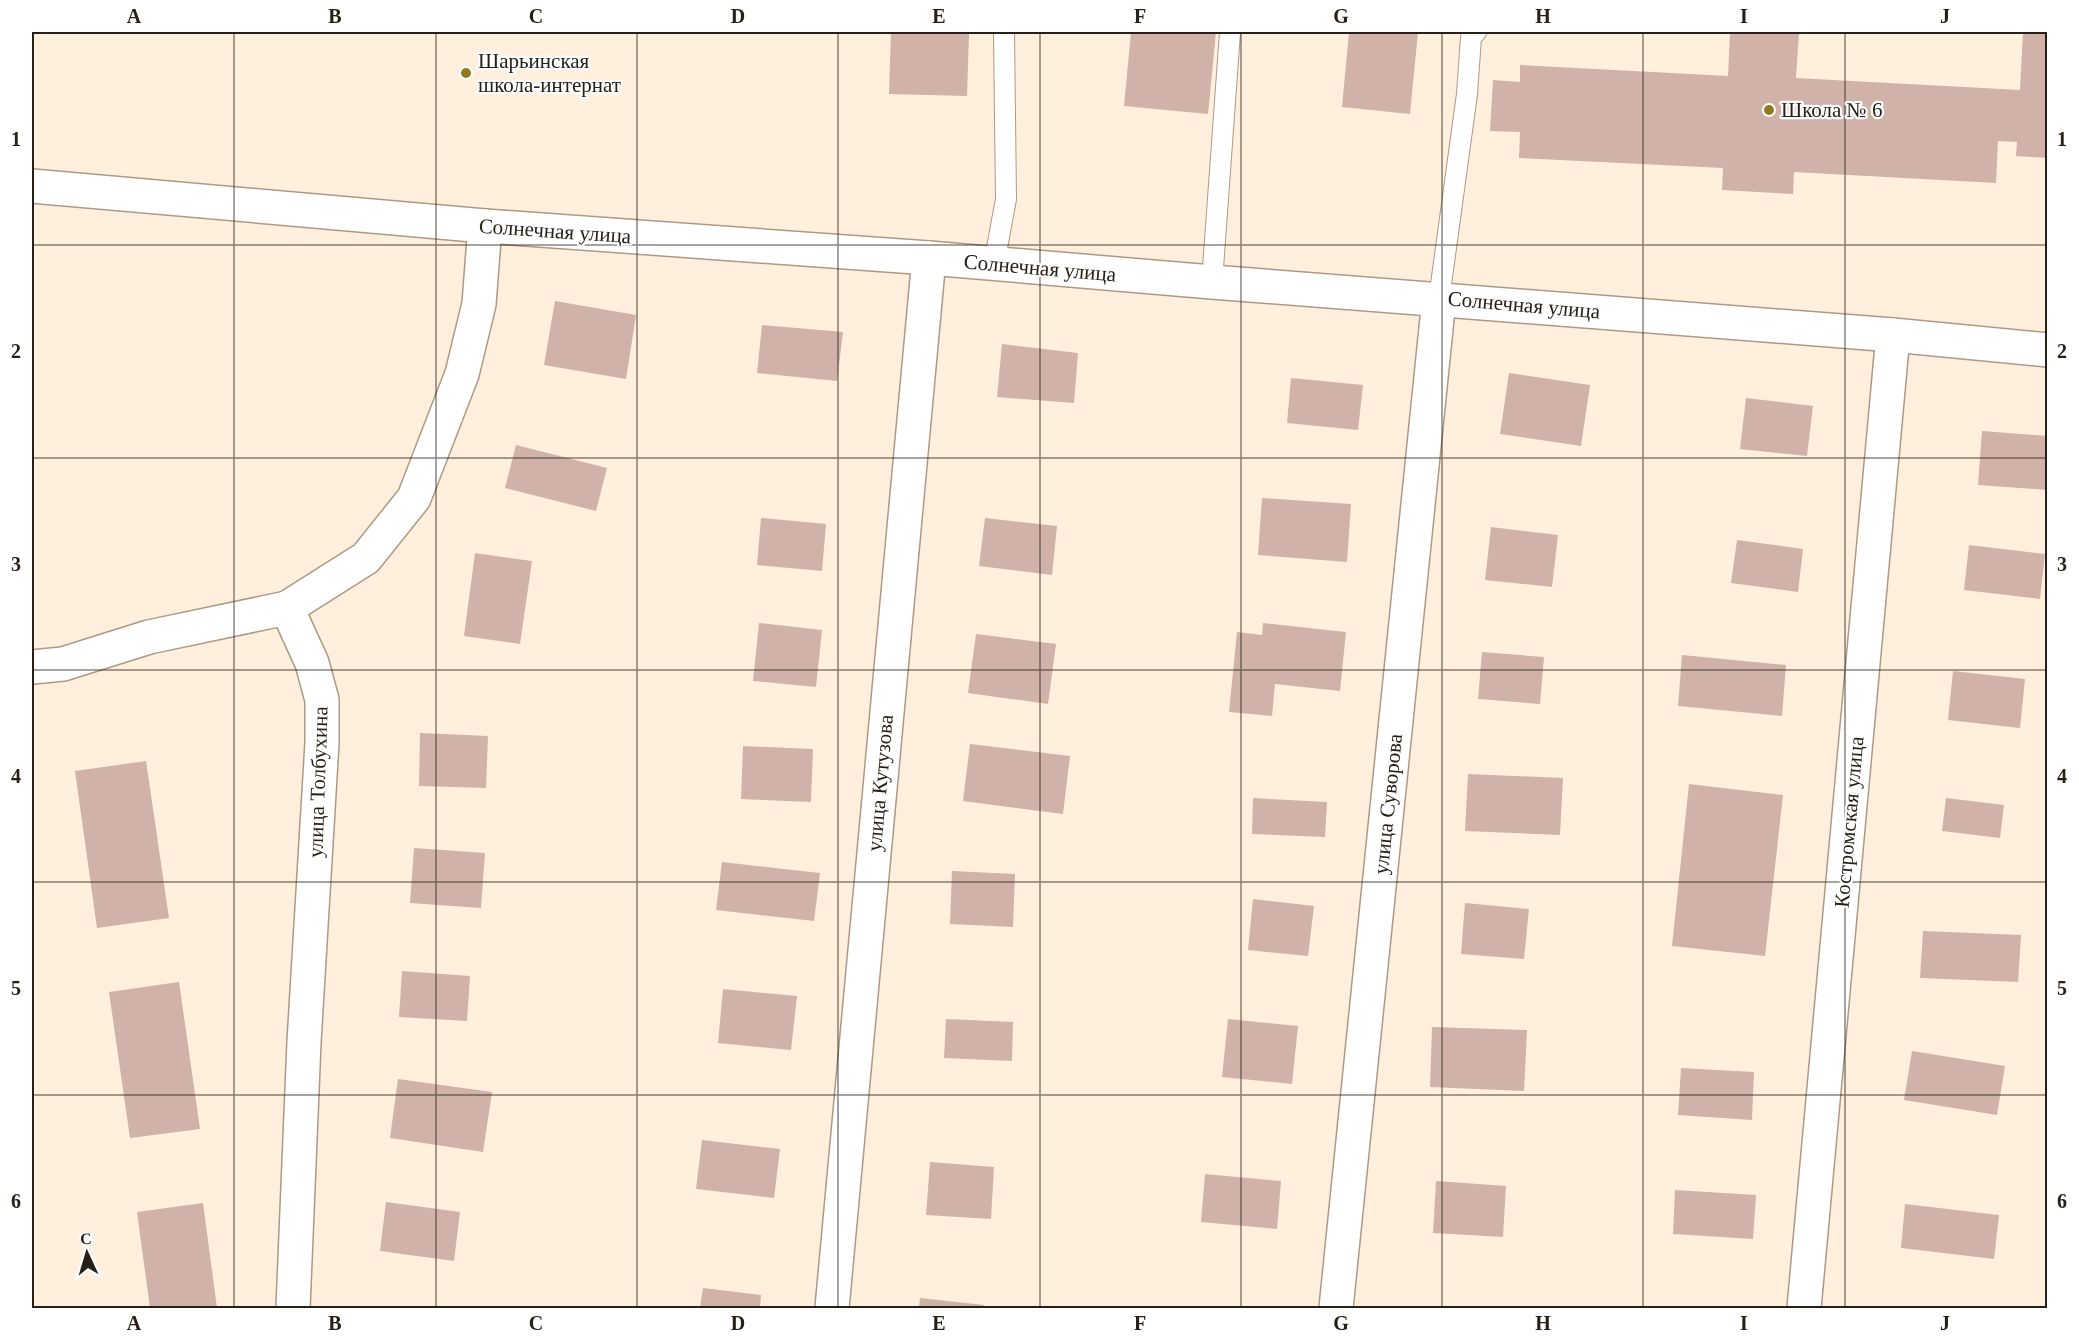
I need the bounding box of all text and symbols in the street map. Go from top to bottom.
text: A [127,5,142,27]
text: B [328,5,342,27]
text: C [529,5,543,27]
text: D [731,5,745,27]
text: E [932,5,946,27]
text: F [1134,5,1146,27]
text: G [1333,5,1349,27]
text: H [1535,5,1551,27]
text: I [1740,5,1748,27]
text: J [1940,5,1950,27]
place label: Шарьинская школа-интернат [478,49,621,97]
marker: Шарьинская школа-интернат [459,66,473,80]
place label: Школа № 6 [1781,98,1882,122]
marker: Школа № 6 [1762,103,1776,117]
text: 1 [11,128,21,150]
text: 1 [2057,128,2067,150]
street label: Солнечная улица [478,214,633,248]
street label: Солнечная улица [963,249,1118,287]
street label: Солнечная улица [1447,286,1602,324]
text: 2 [11,340,21,362]
text: 2 [2057,340,2067,362]
text: 3 [11,553,21,575]
text: 3 [2057,553,2067,575]
street label: улица Толбухина [303,705,333,858]
street label: улица Кутузова [862,713,898,852]
street label: улица Суворова [1369,732,1407,876]
street label: Костромская улица [1830,735,1869,909]
text: 4 [11,765,21,787]
text: 4 [2057,765,2067,787]
text: 5 [11,977,21,999]
text: 5 [2057,977,2067,999]
text: 6 [11,1190,21,1212]
text: 6 [2057,1190,2067,1212]
north arrow [57,1223,117,1283]
text: С [80,1230,92,1247]
text: A [127,1312,142,1334]
text: B [328,1312,342,1334]
text: C [529,1312,543,1334]
text: D [731,1312,745,1334]
text: E [932,1312,946,1334]
text: F [1134,1312,1146,1334]
text: G [1333,1312,1349,1334]
text: H [1535,1312,1551,1334]
text: I [1740,1312,1748,1334]
text: J [1940,1312,1950,1334]

